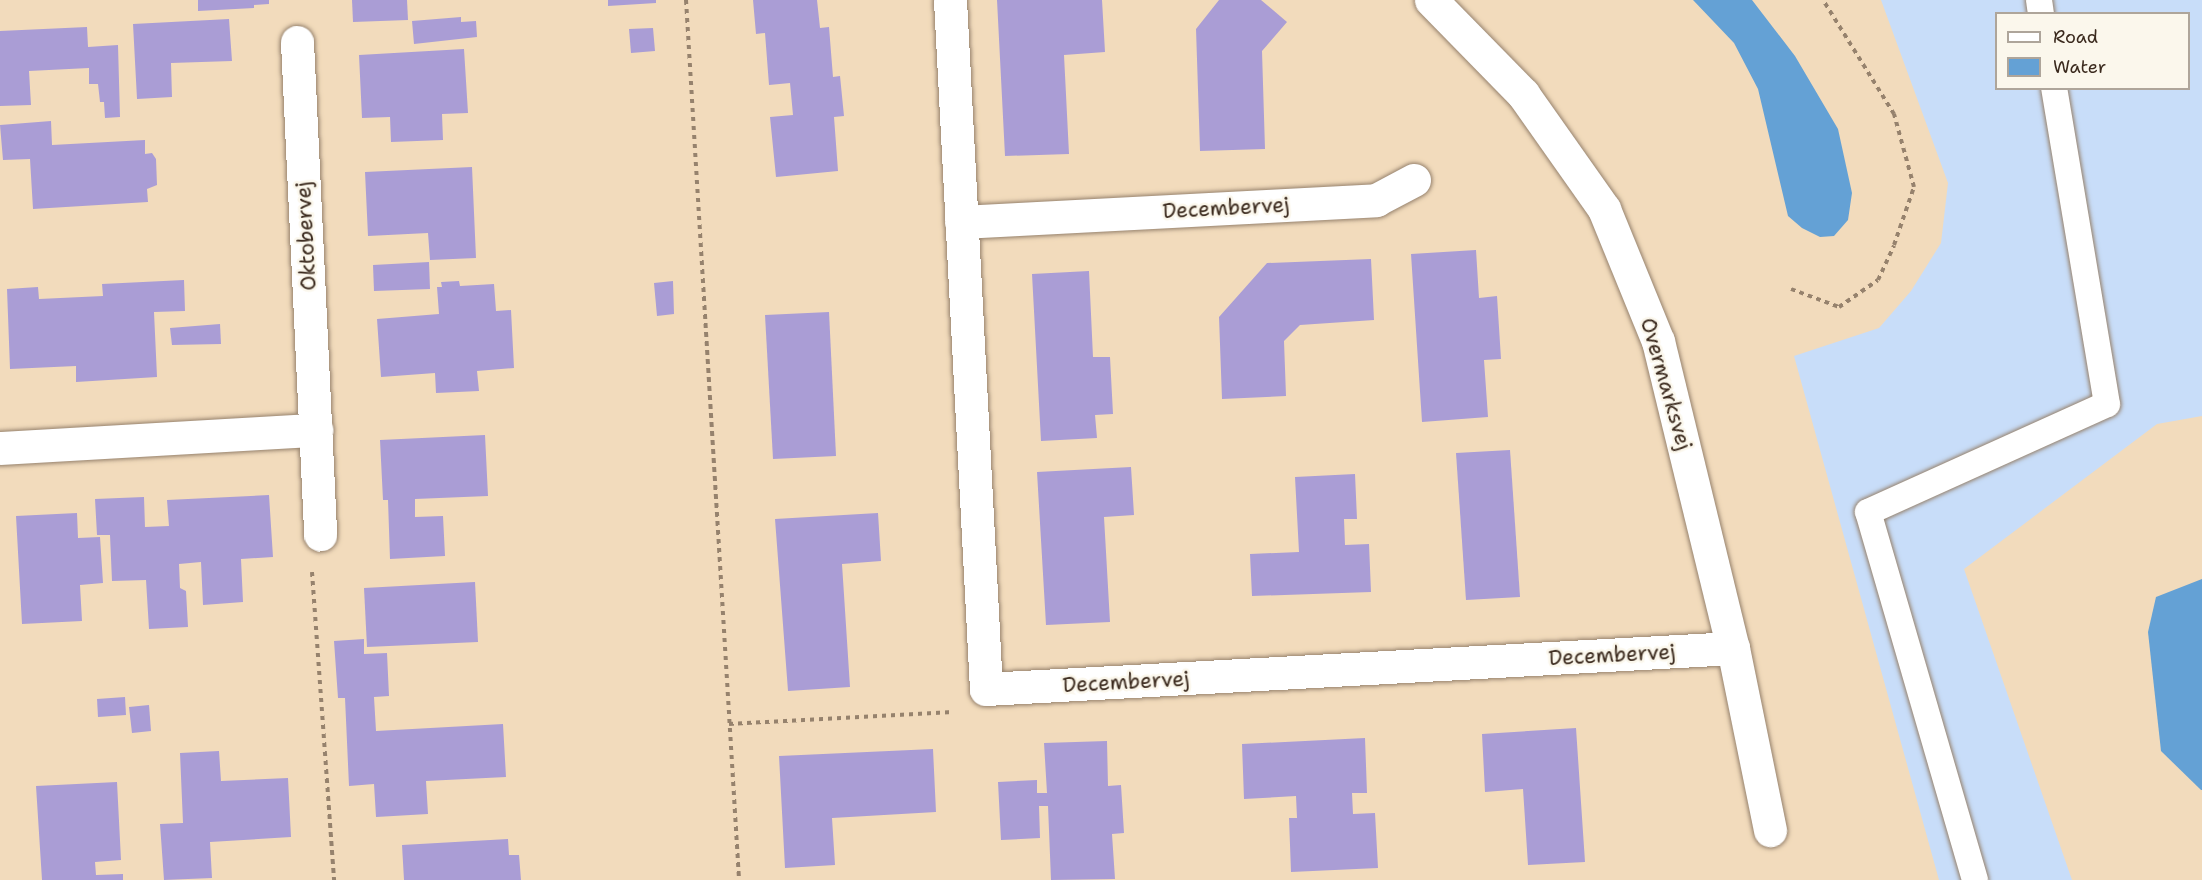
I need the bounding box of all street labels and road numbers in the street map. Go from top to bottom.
street label: Oktobervej [291,181,321,291]
street label: Decembervej [1162,192,1290,224]
street label: Overmarksvej [1635,315,1697,453]
street label: Decembervej [1548,639,1676,671]
street label: Decembervej [1062,666,1190,698]

